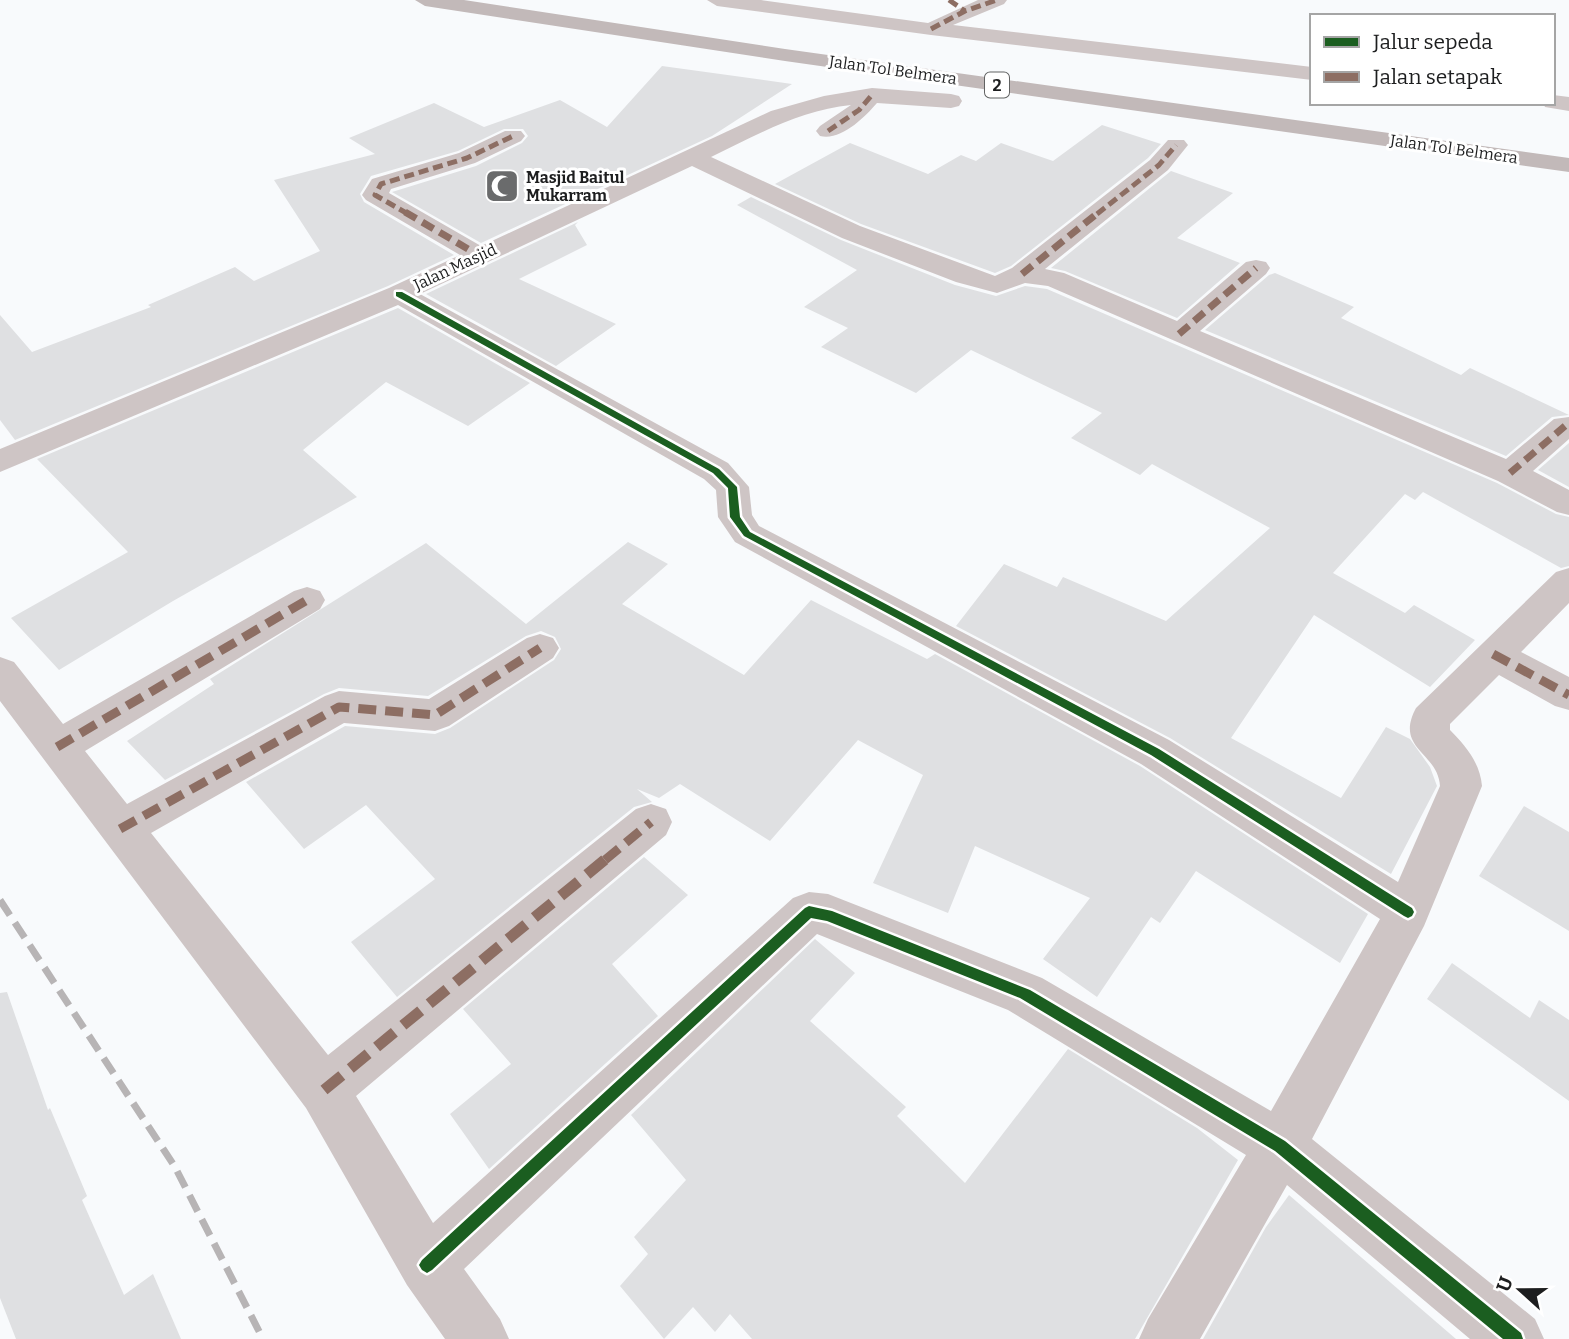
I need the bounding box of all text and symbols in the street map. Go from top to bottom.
legend [1310,14,1555,105]
text: Jalur sepeda [1372,29,1493,55]
street label: Jalan Tol Belmera [827,52,958,88]
text: Jalan setapak [1372,64,1502,90]
road number: 2 [985,72,1009,97]
street label: Jalan Tol Belmera [1388,131,1519,167]
mosque icon: Masjid Baitul Mukarram [483,167,521,205]
place label: Masjid Baitul Mukarram [526,168,625,205]
street label: Jalan Masjid [410,239,500,295]
north arrow [1485,1255,1555,1325]
text: U [1491,1273,1518,1295]

